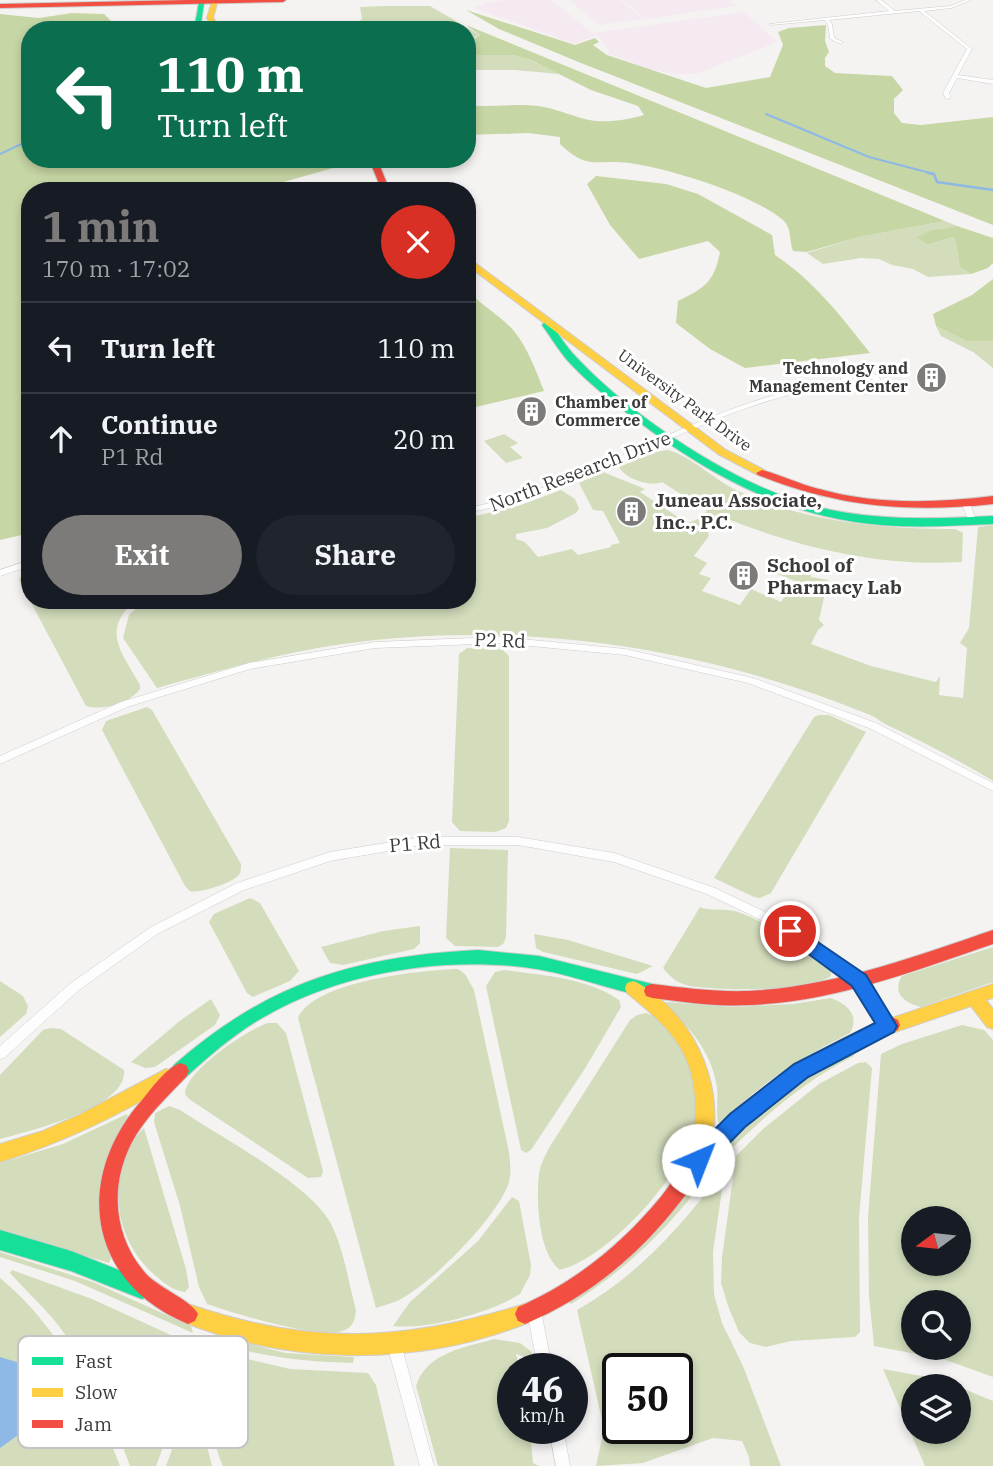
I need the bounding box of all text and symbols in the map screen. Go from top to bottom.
text: 110 m [157,42,304,105]
icon: left [42,49,133,140]
text: Turn left [157,104,288,146]
text: 1 min [42,199,160,254]
button: close [381,205,455,279]
text: 170 m · 17:02 [42,253,191,283]
icon: left [42,329,80,367]
text: Turn left [101,331,215,365]
text: 110 m [377,331,455,365]
street label: University Park Drive [614,345,756,455]
place label: Technology and Management Center [749,358,908,396]
building icon: Technology and Management Center [914,360,948,394]
place label: Chamber of Commerce [555,392,649,430]
building icon: Chamber of Commerce [515,394,549,428]
text: Continue [101,407,218,441]
icon: ahead [42,420,80,458]
text: 20 m [393,422,455,456]
street label: North Research Drive [486,425,674,517]
text: P1 Rd [101,441,164,471]
place label: Juneau Associate, Inc., P.C. [655,488,822,534]
building icon: Juneau Associate, Inc., P.C. [615,494,649,528]
button: Exit [42,515,242,595]
button: Share [256,515,455,595]
place label: School of Pharmacy Lab [767,553,902,599]
building icon: School of Pharmacy Lab [727,559,761,593]
street label: P2 Rd [474,627,526,653]
street label: P1 Rd [388,829,442,857]
pin [760,901,820,961]
icon: arrive [771,912,809,950]
position arrow [661,1123,735,1197]
north arrow [901,1206,971,1276]
map controls [901,1206,971,1444]
button: search [901,1290,971,1360]
legend [18,1336,248,1448]
text: Fast [75,1349,113,1373]
speed limit sign: 50 [602,1353,693,1444]
text: 46 [521,1366,564,1412]
button: layers [901,1374,971,1444]
text: Slow [75,1380,117,1404]
text: km/h [520,1404,565,1427]
text: Jam [75,1412,112,1436]

